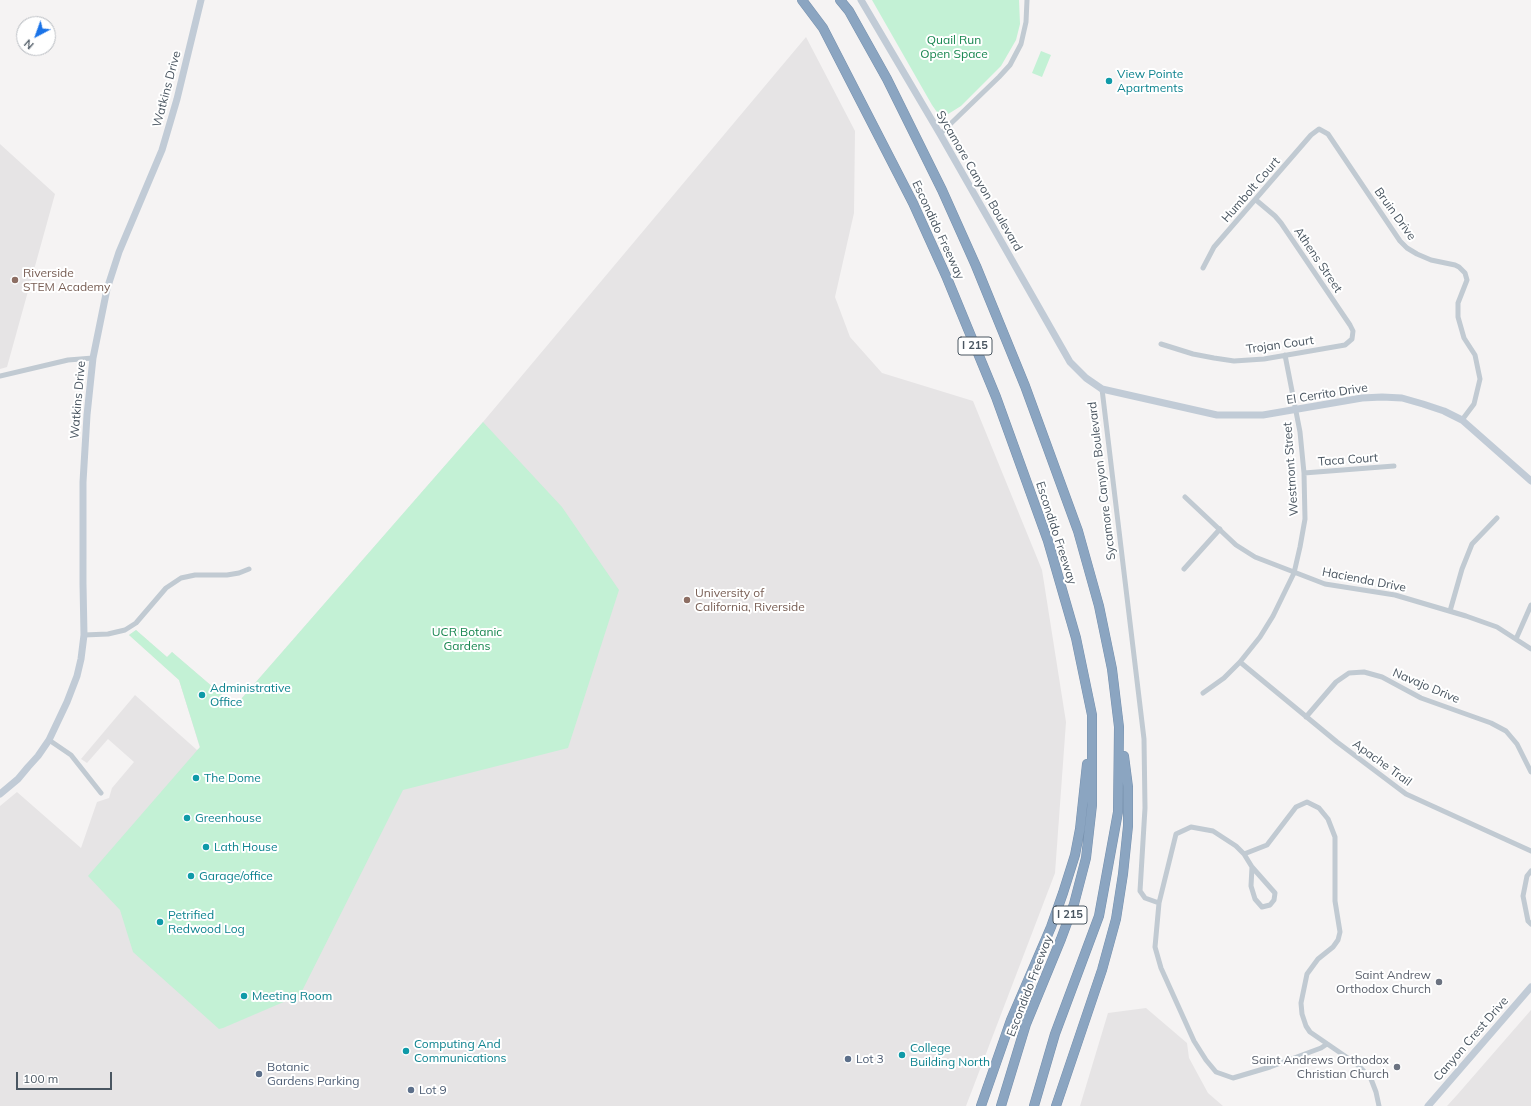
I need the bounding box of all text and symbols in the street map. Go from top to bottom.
north arrow [16,16,56,56]
park label: Quail Run Open Space [920,33,988,61]
text: N [21,36,37,52]
street label: Watkins Drive [150,49,184,129]
place label: View Pointe Apartments [1117,67,1183,95]
marker: View Pointe Apartments [1104,76,1114,86]
street label: Sycamore Canyon Boulevard [933,108,1025,254]
street label: Humbolt Court [1219,155,1283,225]
street label: Escondido Freeway [909,178,967,282]
street label: Bruin Drive [1371,185,1419,243]
street label: Athens Street [1291,225,1345,295]
place label: Riverside STEM Academy [23,266,110,294]
marker: Riverside STEM Academy [10,275,20,285]
street label: Trojan Court [1245,333,1315,357]
road number: I 215 [958,337,992,355]
street label: Watkins Drive [67,360,89,440]
street label: El Cerrito Drive [1285,380,1369,408]
street label: Sycamore Canyon Boulevard [1085,401,1119,561]
street label: Westmont Street [1281,422,1301,516]
street label: Taca Court [1317,451,1379,469]
street label: Escondido Freeway [1033,480,1079,586]
street label: Hacienda Drive [1321,565,1407,595]
place label: University of California, Riverside [695,586,805,614]
marker: University of California, Riverside [682,595,692,605]
park label: UCR Botanic Gardens [432,625,502,653]
street label: Navajo Drive [1390,665,1462,707]
place label: Administrative Office [210,681,291,709]
marker: Administrative Office [197,690,207,700]
street label: Apache Trail [1350,737,1414,789]
place label: The Dome [204,771,261,785]
marker: The Dome [191,773,201,783]
place label: Greenhouse [195,811,261,825]
marker: Greenhouse [182,813,192,823]
place label: Lath House [214,840,278,854]
marker: Lath House [201,842,211,852]
place label: Garage/office [199,869,273,883]
marker: Garage/office [186,871,196,881]
road number: I 215 [1053,906,1087,924]
place label: Petrified Redwood Log [168,908,245,936]
marker: Petrified Redwood Log [155,917,165,927]
street label: Escondido Freeway [1004,933,1056,1039]
place label: Saint Andrew Orthodox Church [1336,968,1431,996]
marker: Saint Andrew Orthodox Church [1434,977,1444,987]
place label: Meeting Room [252,989,332,1003]
marker: Meeting Room [239,991,249,1001]
street label: Canyon Crest Drive [1431,994,1511,1084]
place label: Computing And Communications [414,1037,507,1065]
place label: College Building North [910,1041,990,1069]
marker: Computing And Communications [401,1046,411,1056]
marker: College Building North [897,1050,907,1060]
place label: Lot 3 [856,1052,884,1066]
place label: Saint Andrews Orthodox Christian Church [1252,1053,1389,1081]
marker: Lot 3 [843,1054,853,1064]
place label: Botanic Gardens Parking [267,1060,359,1088]
marker: Saint Andrews Orthodox Christian Church [1392,1062,1402,1072]
scale bar [18,1064,114,1090]
marker: Botanic Gardens Parking [254,1069,264,1079]
text: 100 m [23,1071,58,1086]
place label: Lot 9 [419,1083,447,1097]
marker: Lot 9 [406,1085,416,1095]

